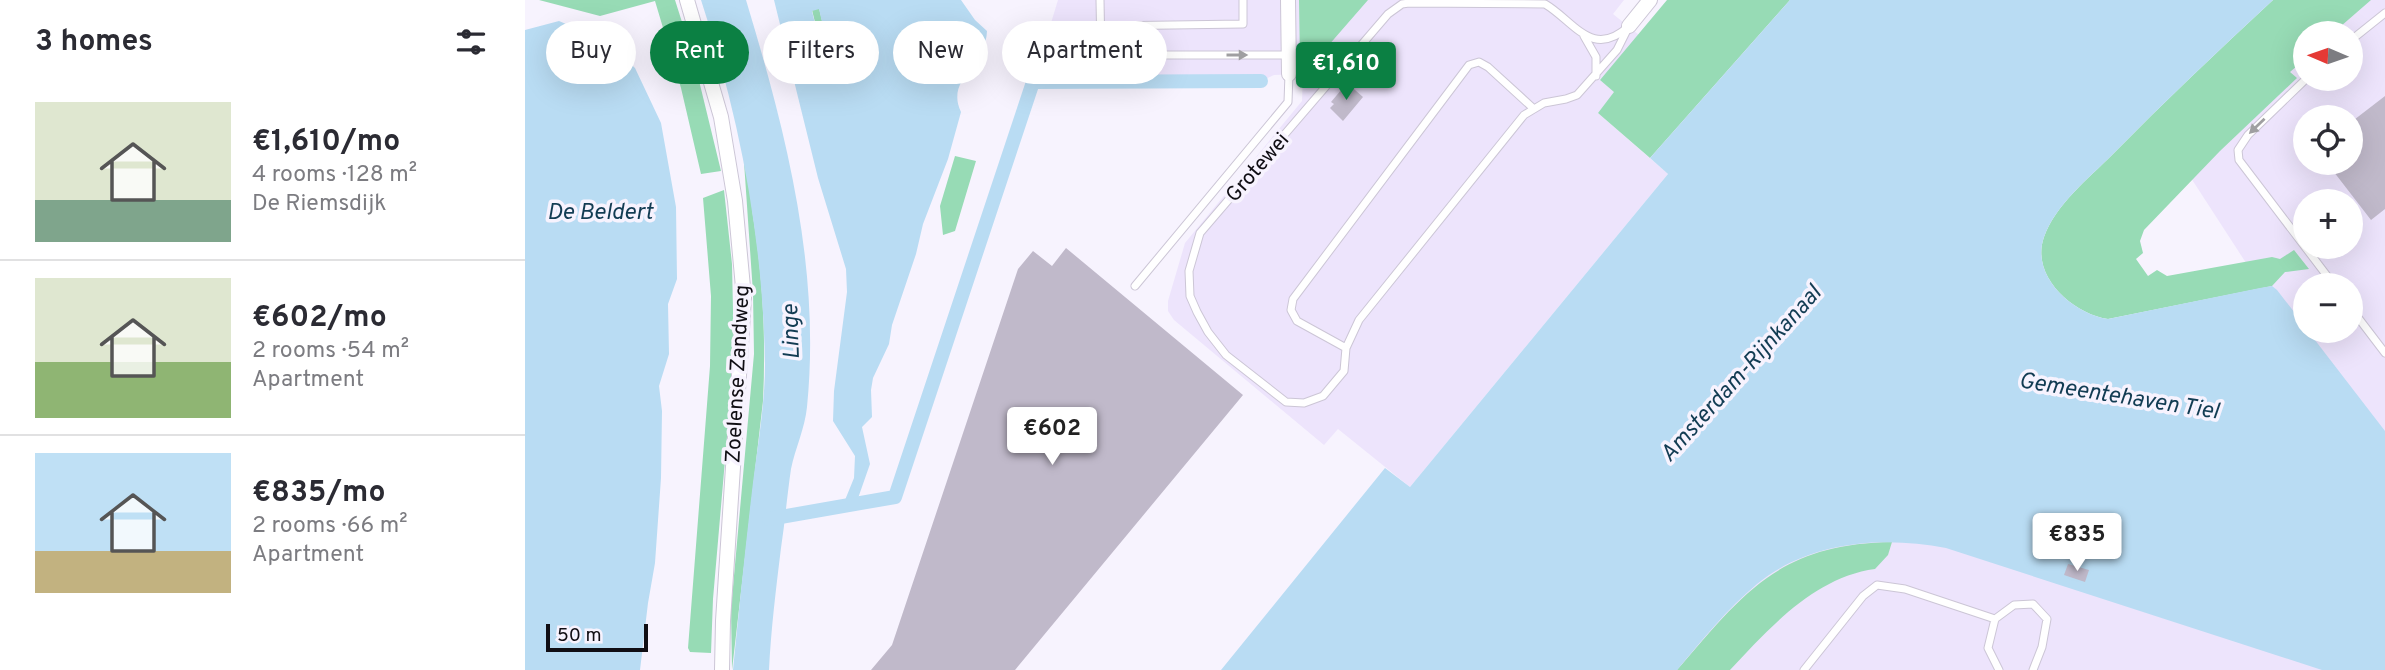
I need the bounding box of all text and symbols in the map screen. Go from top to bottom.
chip: Buy [546,21,636,84]
chip: Rent [650,21,749,84]
chip: Filters [763,21,879,84]
chip: New [893,21,988,84]
chip: Apartment [1002,21,1167,84]
north arrow [2293,21,2363,91]
map controls [2293,21,2363,343]
icon: filters [452,23,490,61]
text: 3 homes [35,24,153,61]
pin: €1,610 [1289,42,1403,102]
one-way arrow [1226,49,1248,61]
text: €1,610 [1312,50,1380,79]
button: locate [2293,105,2363,175]
one-way arrow [2249,118,2266,134]
text: €1,610/mo [252,124,400,161]
street label: Grotewei [1220,127,1296,208]
icon: home [91,130,175,214]
text: 4 rooms · 128 m² [252,161,417,190]
button: + [2293,189,2363,259]
text: De Riemsdijk [252,190,387,219]
water label: De Beldert [547,199,655,228]
button: − [2293,273,2363,343]
water label: Amsterdam-Rijnkanaal [1655,279,1830,469]
street label: Zoelense Zandweg [720,284,757,464]
text: €602/mo [252,300,387,337]
water label: Linge [777,303,808,360]
icon: home [91,306,175,390]
text: 2 rooms · 54 m² [252,337,409,366]
text: Apartment [252,366,364,395]
water label: Gemeentehaven Tiel [2017,367,2222,428]
pin: €602 [1011,407,1093,467]
text: €602 [1023,415,1081,444]
text: €835/mo [252,475,385,512]
icon: home [91,481,175,565]
text: 2 rooms · 66 m² [252,512,408,541]
pin: €835 [2036,514,2118,573]
text: €835 [2049,521,2105,550]
text: Apartment [252,541,364,570]
scale bar [546,621,647,653]
text: 50 m [557,624,602,648]

